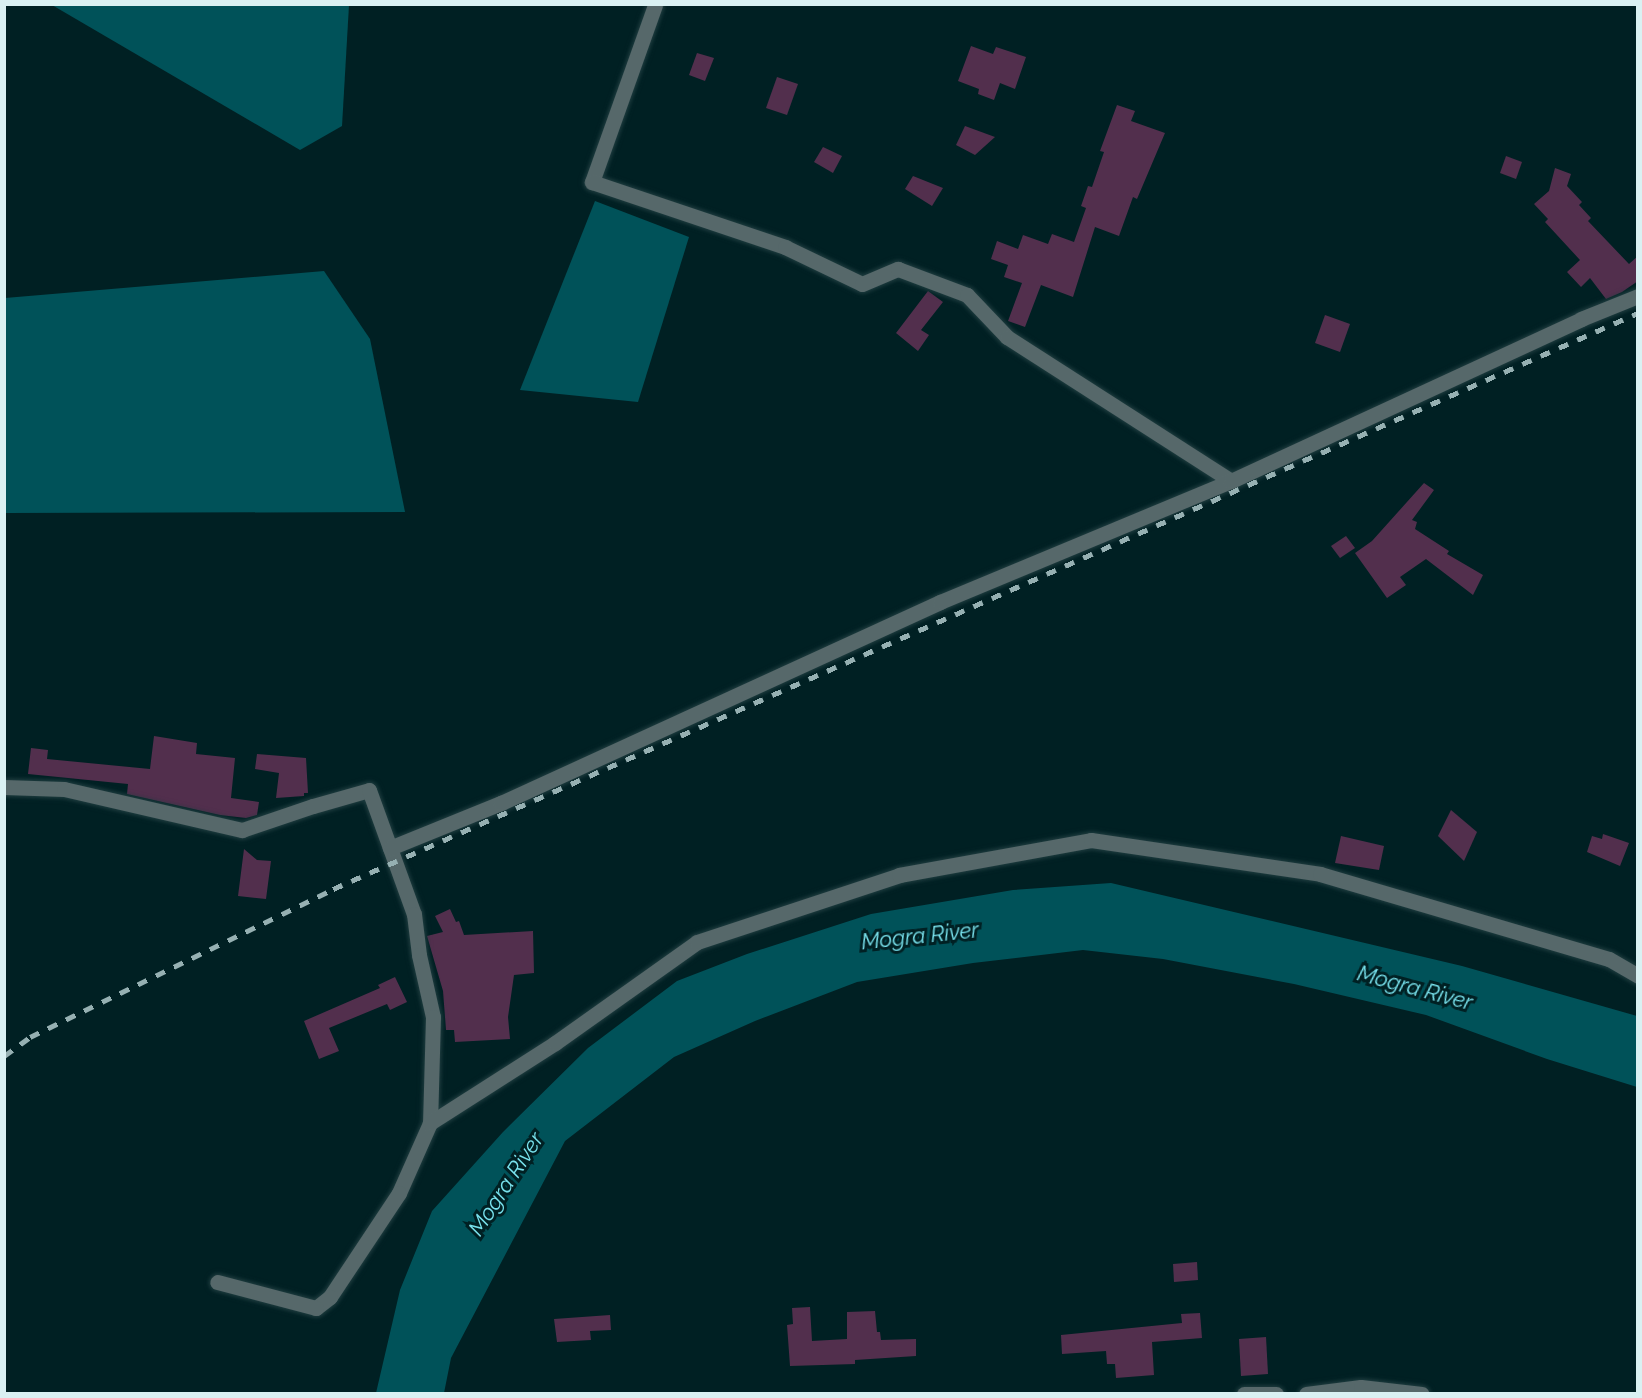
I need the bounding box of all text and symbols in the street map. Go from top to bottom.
water label: Mogra River [860,917,980,955]
water label: Mogra River [1355,960,1475,1016]
water label: Mogra River [463,1127,549,1241]

